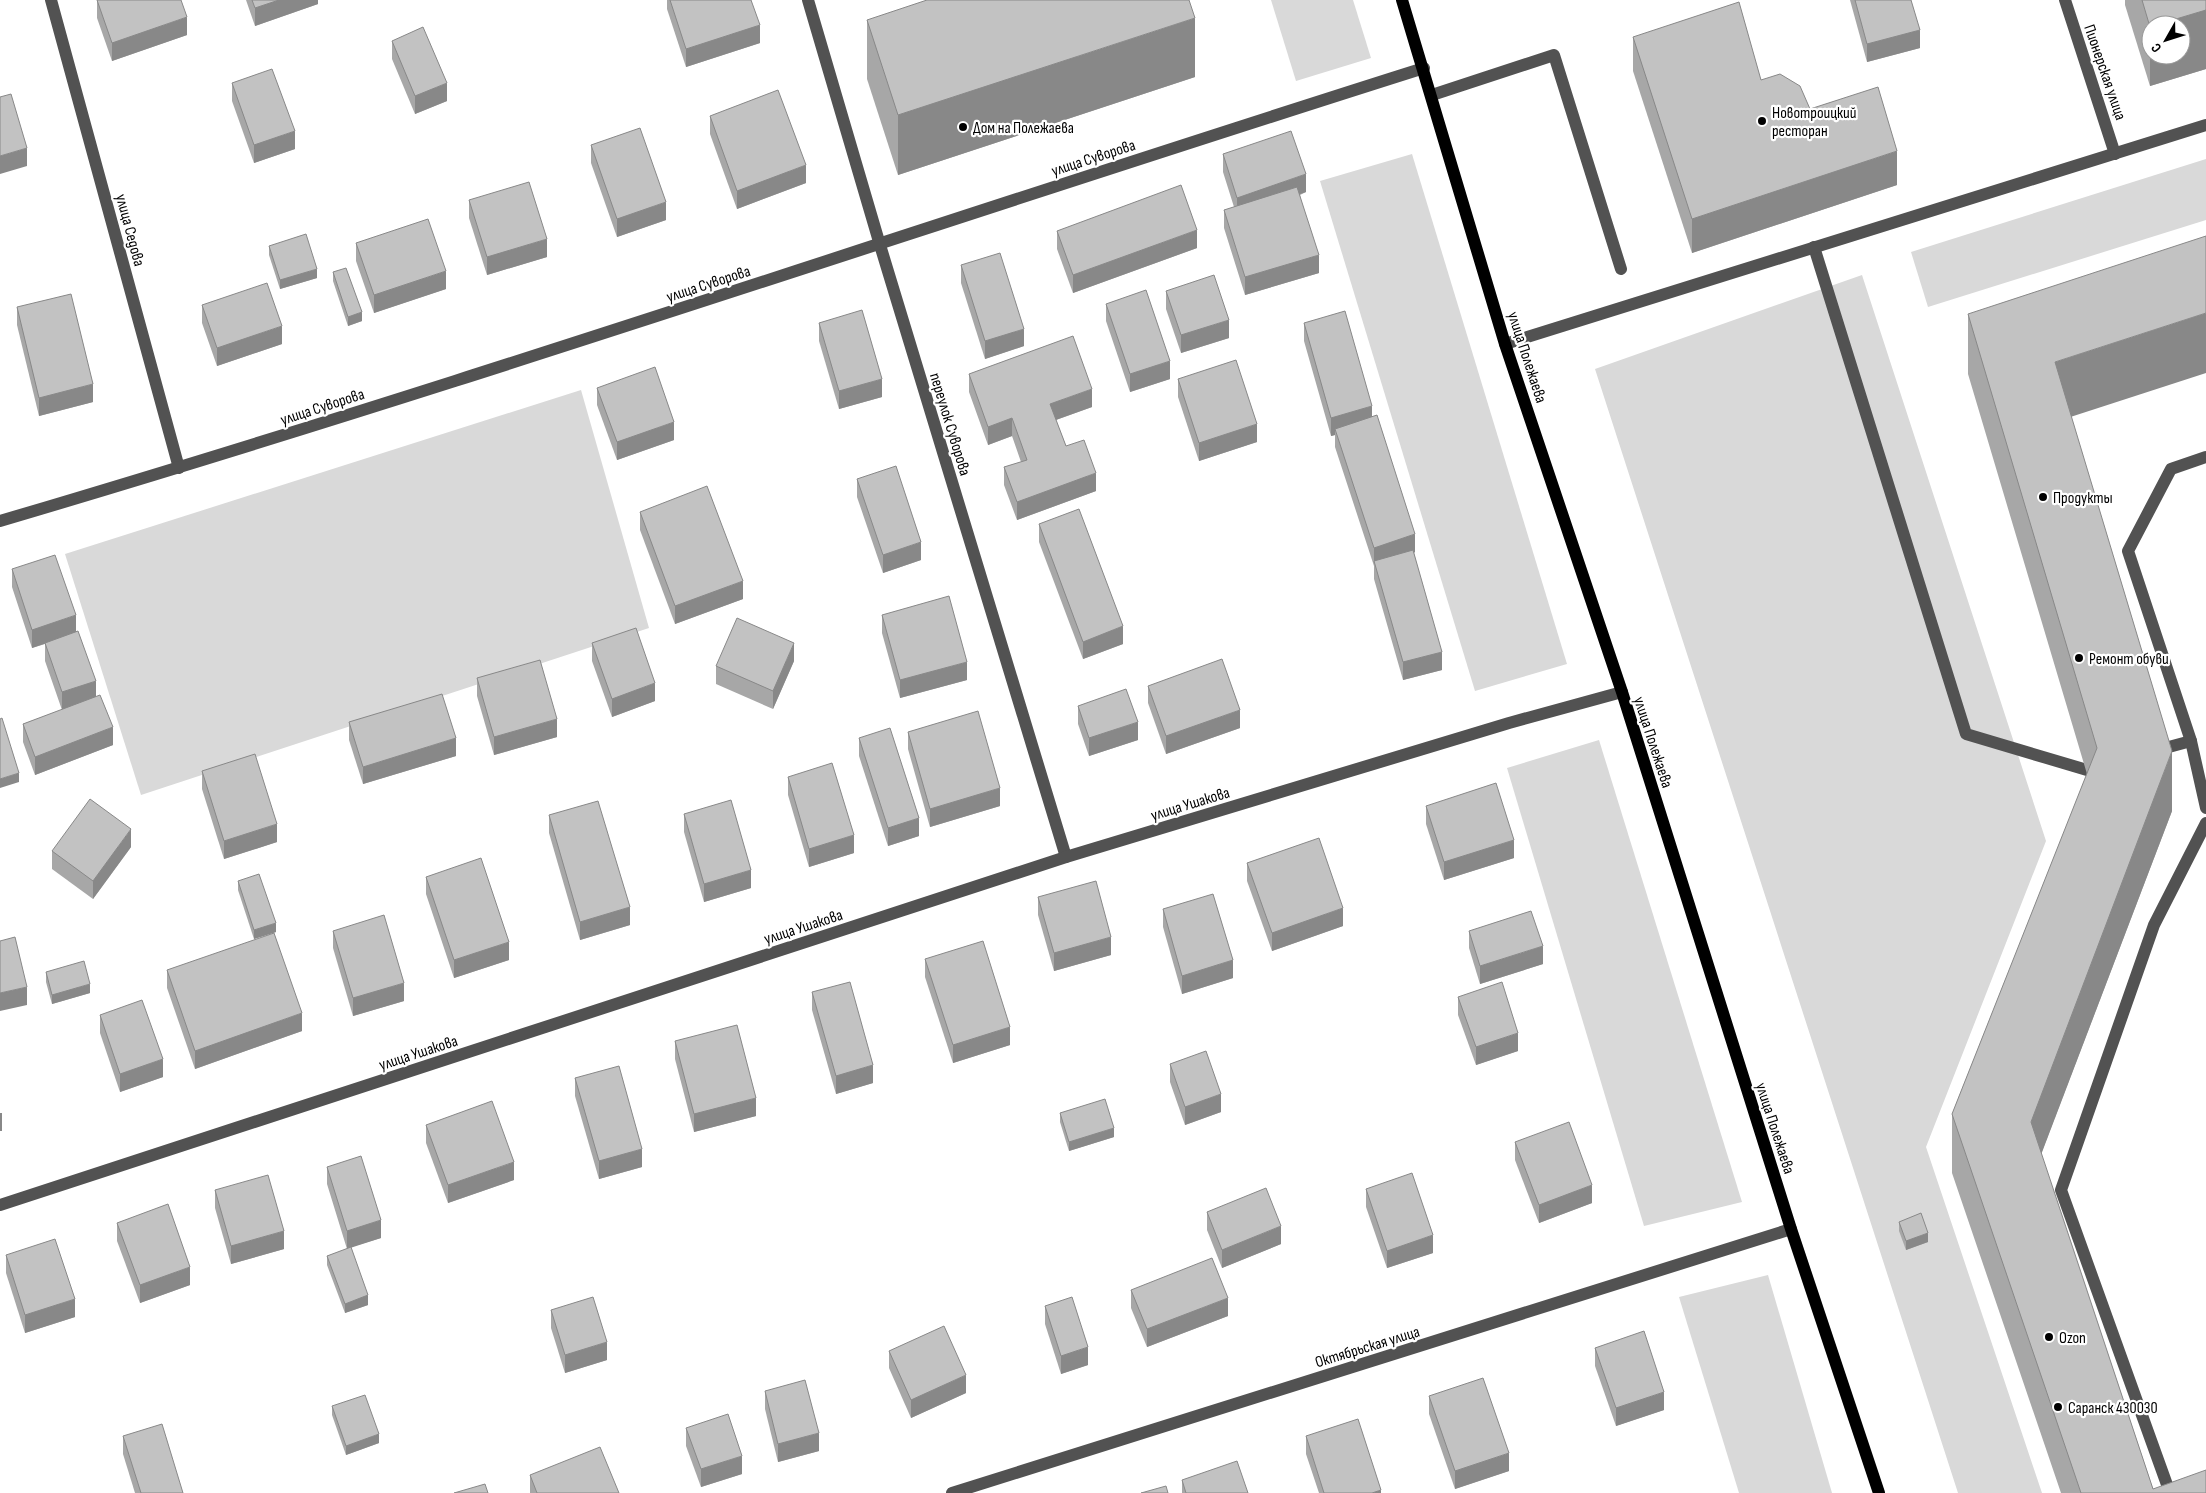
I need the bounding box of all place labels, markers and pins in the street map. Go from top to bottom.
place label: Новотроицкий ресторан [1772,104,1856,141]
marker: Новотроицкий ресторан [1756,115,1768,127]
place label: Дом на Полежаева [973,119,1074,138]
marker: Дом на Полежаева [957,121,969,133]
place label: Продукты [2053,489,2113,508]
marker: Продукты [2037,491,2049,503]
place label: Ремонт обуви [2089,650,2169,669]
marker: Ремонт обуви [2073,652,2085,664]
place label: Ozon [2059,1329,2086,1348]
marker: Ozon [2043,1331,2055,1343]
place label: Саранск 430030 [2068,1399,2158,1418]
marker: Саранск 430030 [2052,1401,2064,1413]

